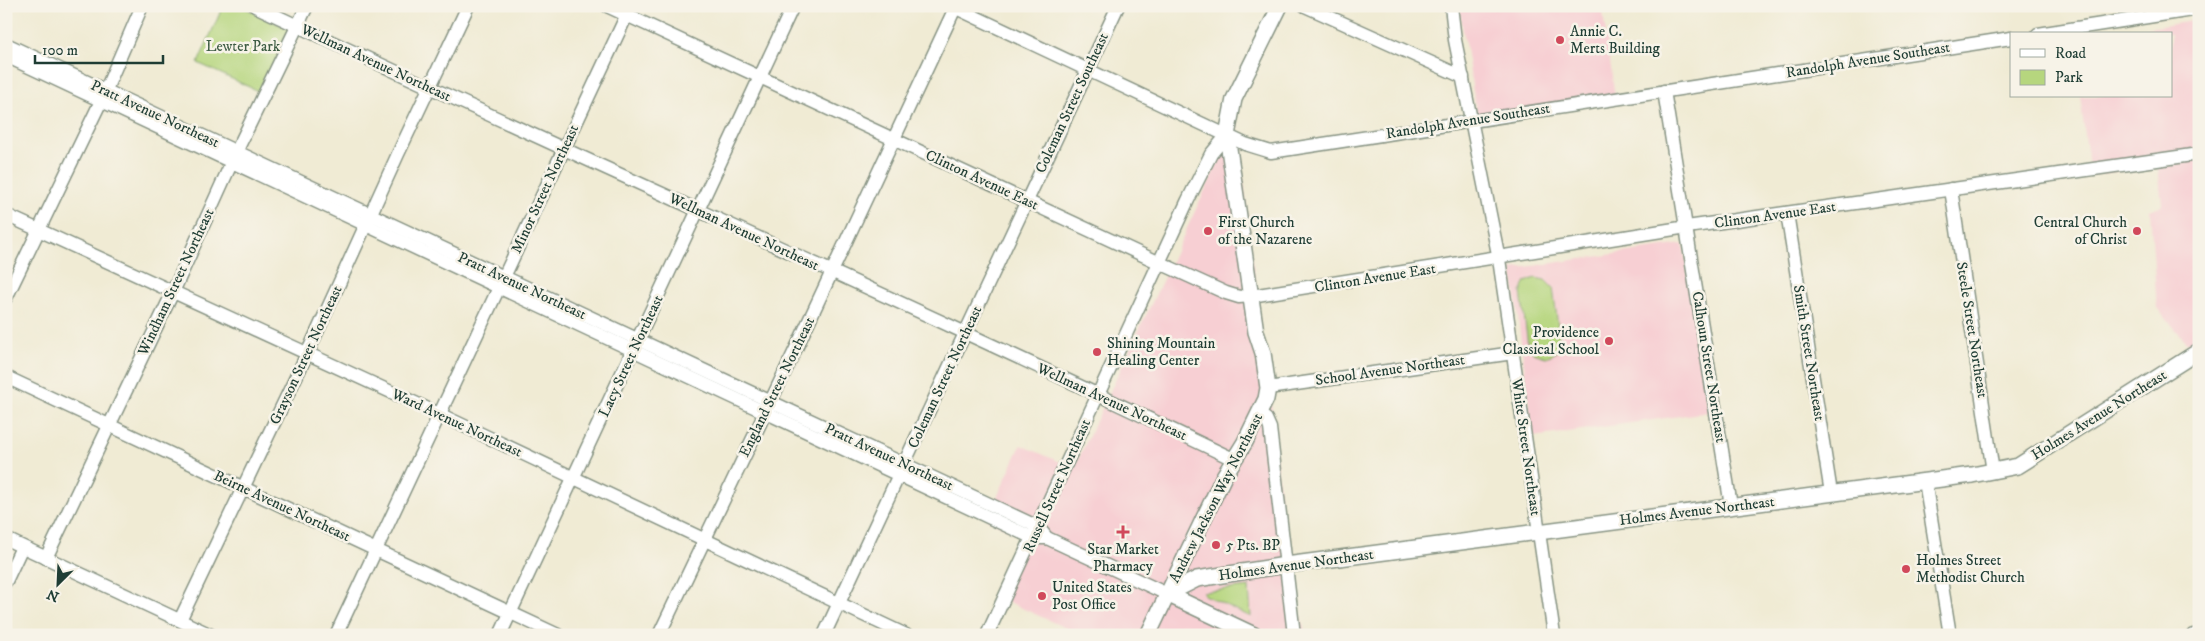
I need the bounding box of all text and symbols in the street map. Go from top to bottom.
street label: Wellman Avenue Northeast [297,19,454,106]
place label: Annie C. Merts Building [1570,22,1661,58]
street label: Coleman Street Southeast [1031,30,1113,176]
scale bar [35,32,162,64]
legend [2010,32,2172,98]
marker: Annie C. Merts Building [1554,34,1566,46]
park label: Lewter Park [206,37,281,56]
street label: Randolph Avenue Southeast [1785,38,1952,82]
text: 100 m [42,41,78,60]
text: Road [2055,44,2087,63]
text: Park [2055,68,2084,87]
street label: Pratt Avenue Northeast [88,76,223,152]
street label: Randolph Avenue Southeast [1385,99,1552,143]
street label: Minor Street Northeast [507,121,583,256]
street label: Clinton Avenue East [922,145,1042,215]
street label: Wellman Avenue Northeast [665,188,822,275]
street label: Clinton Avenue East [1713,197,1837,233]
street label: Windham Street Northeast [133,205,219,359]
place label: First Church of the Nazarene [1218,213,1312,249]
place label: Central Church of Christ [2034,213,2127,249]
marker: First Church of the Nazarene [1202,225,1214,237]
marker: Central Church of Christ [2131,225,2143,237]
street label: Pratt Avenue Northeast [455,248,590,324]
street label: Clinton Avenue East [1313,259,1437,297]
street label: Steele Street Northeast [1952,261,1992,400]
street label: Grayson Street Northeast [265,282,347,428]
street label: Smith Street Northeast [1789,284,1829,423]
street label: Calhoun Street Northeast [1688,290,1730,444]
street label: Lacy Street Northeast [594,292,668,420]
street label: Coleman Street Northeast [904,303,986,451]
street label: England Street Northeast [735,314,819,460]
place label: Providence Classical School [1503,323,1599,359]
place label: Shining Mountain Healing Center [1107,334,1215,370]
marker: Providence Classical School [1603,335,1615,347]
marker: Shining Mountain Healing Center [1091,346,1103,358]
street label: School Avenue Northeast [1314,350,1466,390]
street label: Wellman Avenue Northeast [1033,358,1190,445]
street label: Holmes Avenue Northeast [2028,365,2170,464]
street label: White Street Northeast [1507,376,1545,517]
street label: Ward Avenue Northeast [388,384,525,462]
street label: Andrew Jackson Way Northeast [1165,410,1267,586]
street label: Russell Street Northeast [1019,416,1095,556]
street label: Pratt Avenue Northeast [822,419,957,495]
street label: Beirne Avenue Northeast [211,466,354,546]
street label: Holmes Avenue Northeast [1618,492,1776,530]
marker: Star Market Pharmacy [1117,526,1129,538]
place label: 5 Pts. BP [1226,536,1280,555]
marker: 5 Pts. BP [1210,539,1222,551]
place label: Star Market Pharmacy [1087,540,1159,576]
street label: Holmes Avenue Northeast [1217,545,1375,585]
place label: Holmes Street Methodist Church [1916,551,2025,587]
north arrow [32,558,82,608]
marker: Holmes Street Methodist Church [1900,563,1912,575]
place label: United States Post Office [1052,578,1132,614]
text: N [44,584,62,606]
marker: United States Post Office [1036,590,1048,602]

